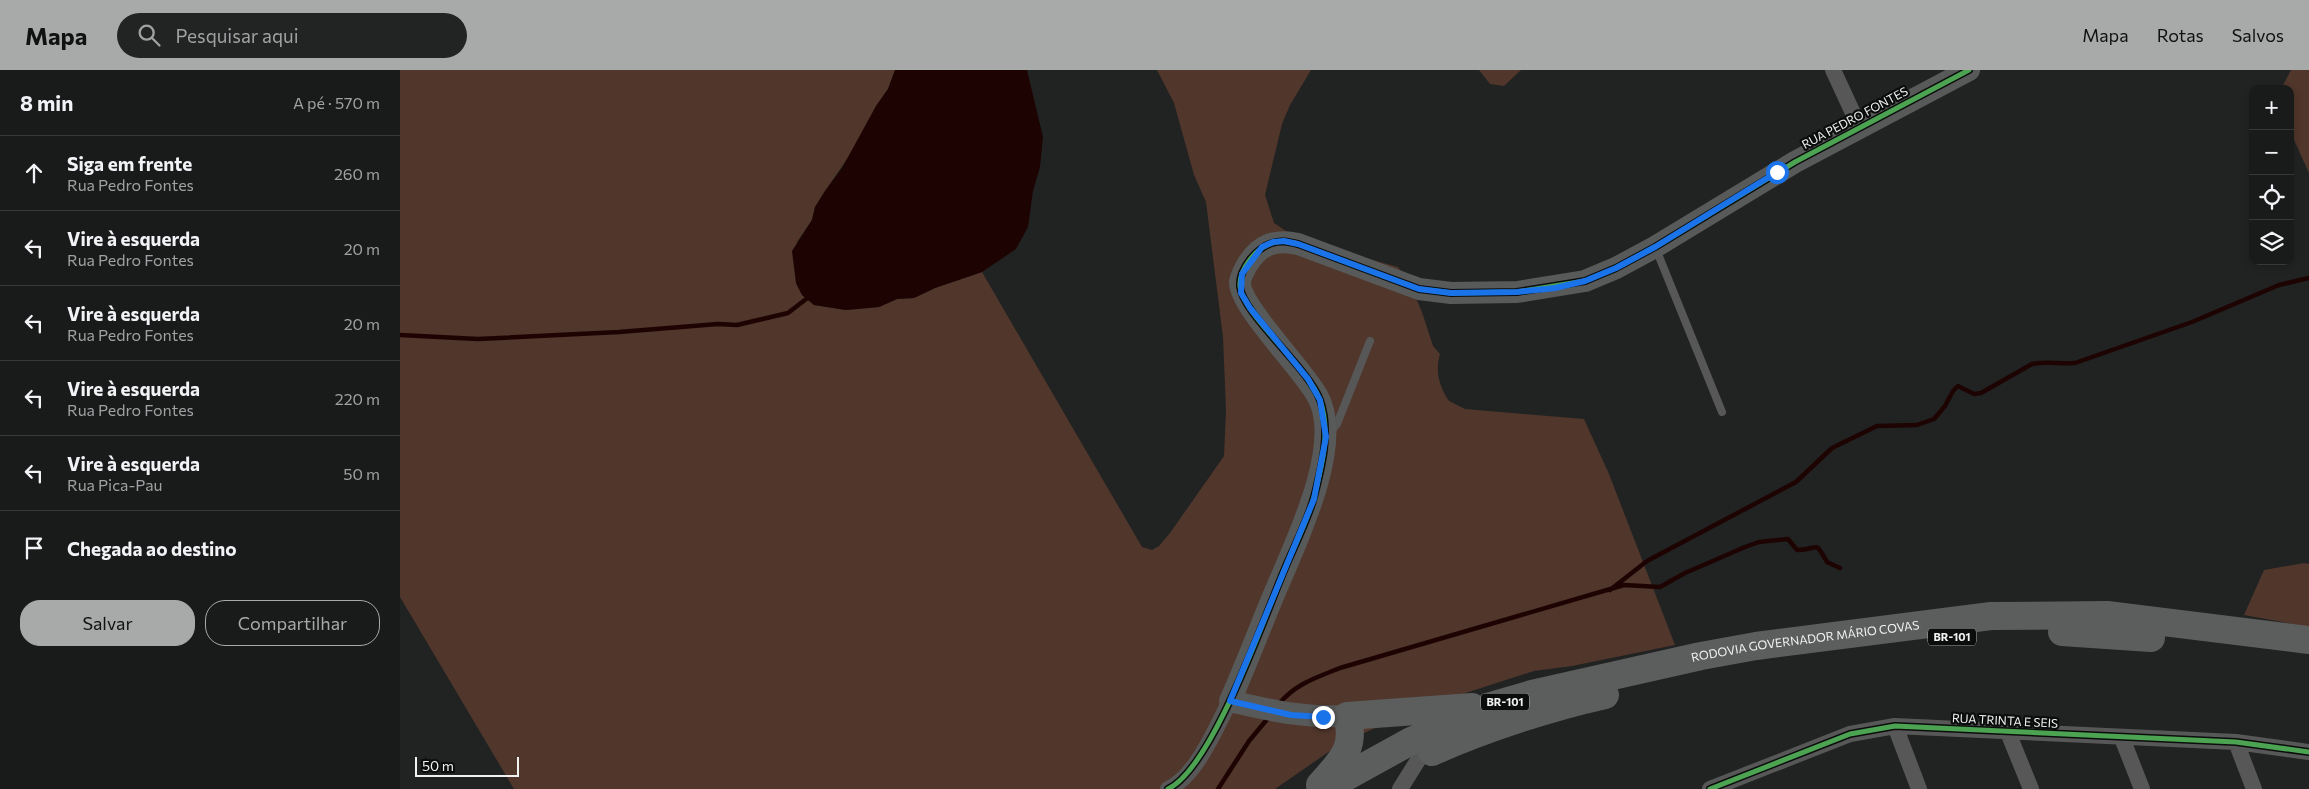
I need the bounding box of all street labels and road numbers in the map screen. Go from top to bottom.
street label: RUA PEDRO FONTES [1799,83,1910,151]
street label: RODOVIA GOVERNADOR MÁRIO COVAS [1690,617,1920,664]
road number: BR-101 [1928,628,1976,646]
road number: BR-101 [1481,694,1529,710]
street label: RUA TRINTA E SEIS [1952,710,2058,730]

